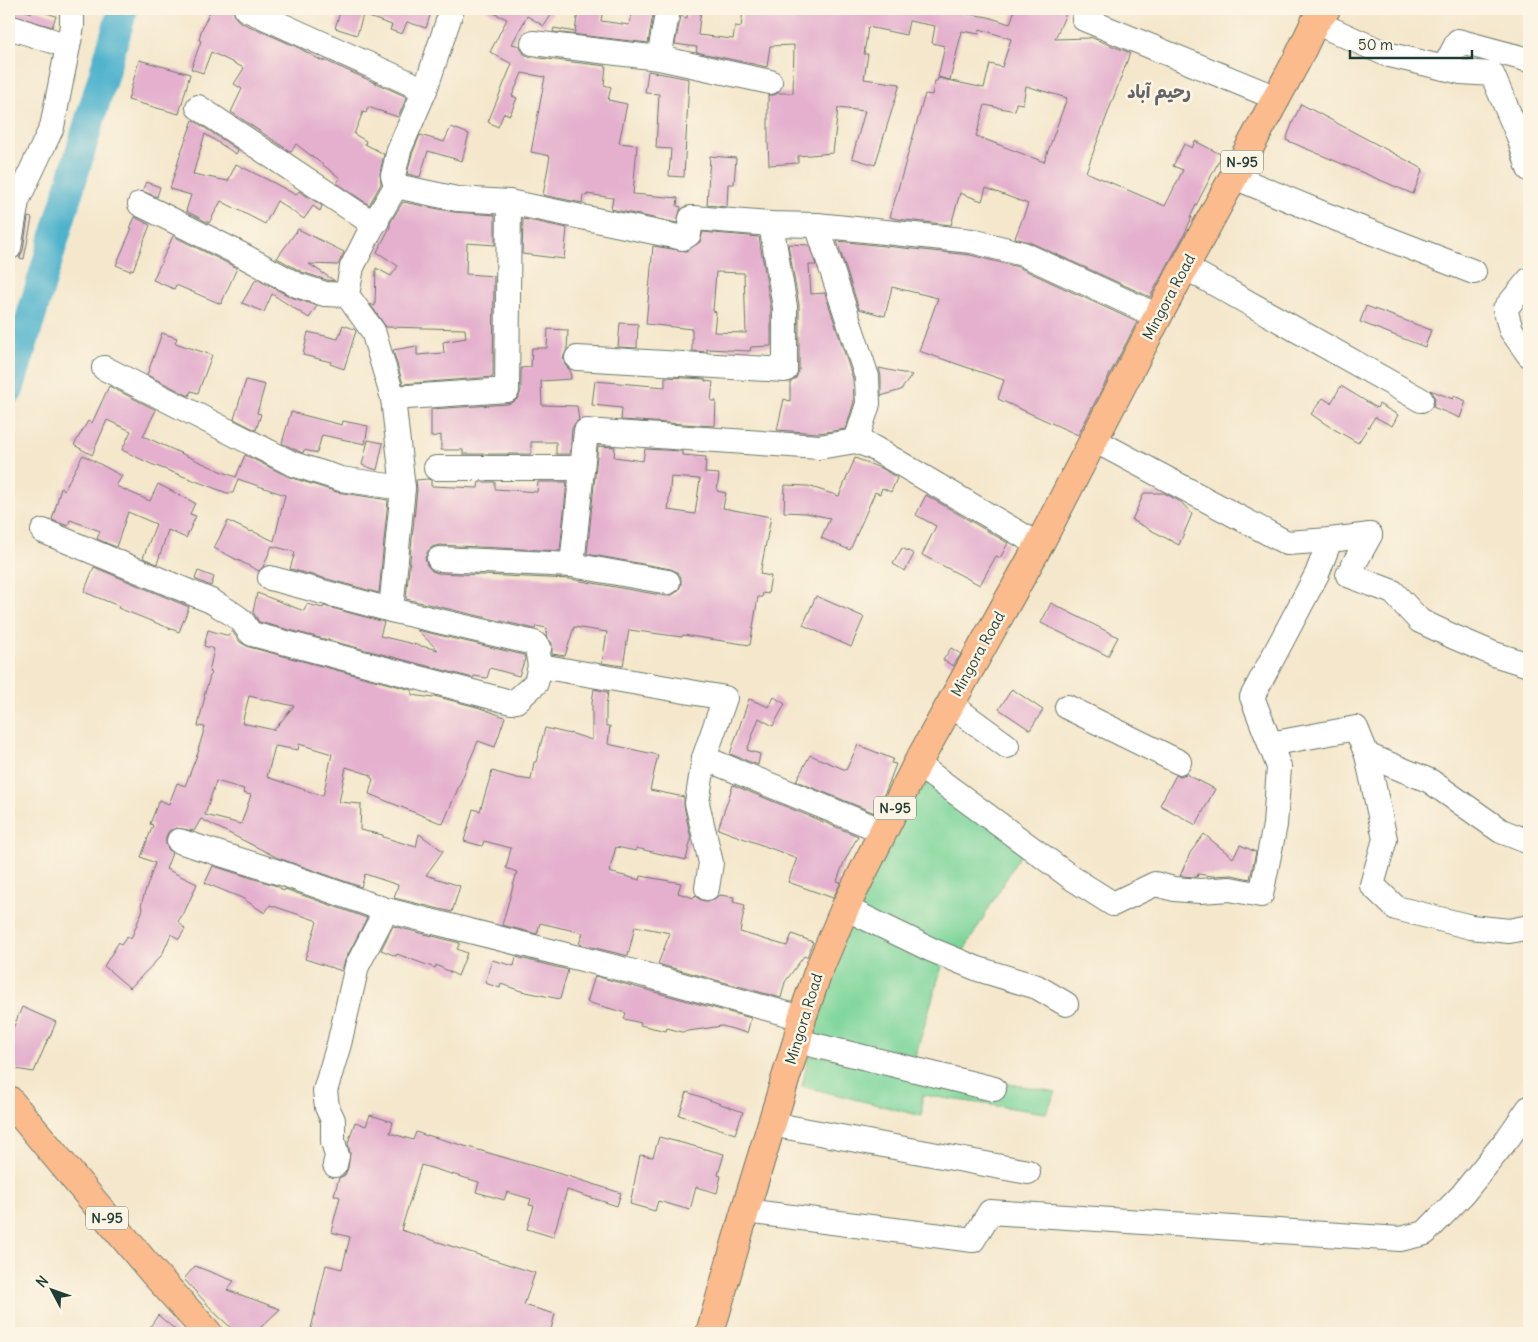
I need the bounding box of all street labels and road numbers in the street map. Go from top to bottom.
road number: N-95 [1221,150,1263,173]
street label: Mingora Road [1138,251,1199,343]
street label: Mingora Road [946,608,1009,700]
road number: N-95 [874,796,916,820]
street label: Mingora Road [781,971,826,1067]
road number: N-95 [86,1206,128,1230]

